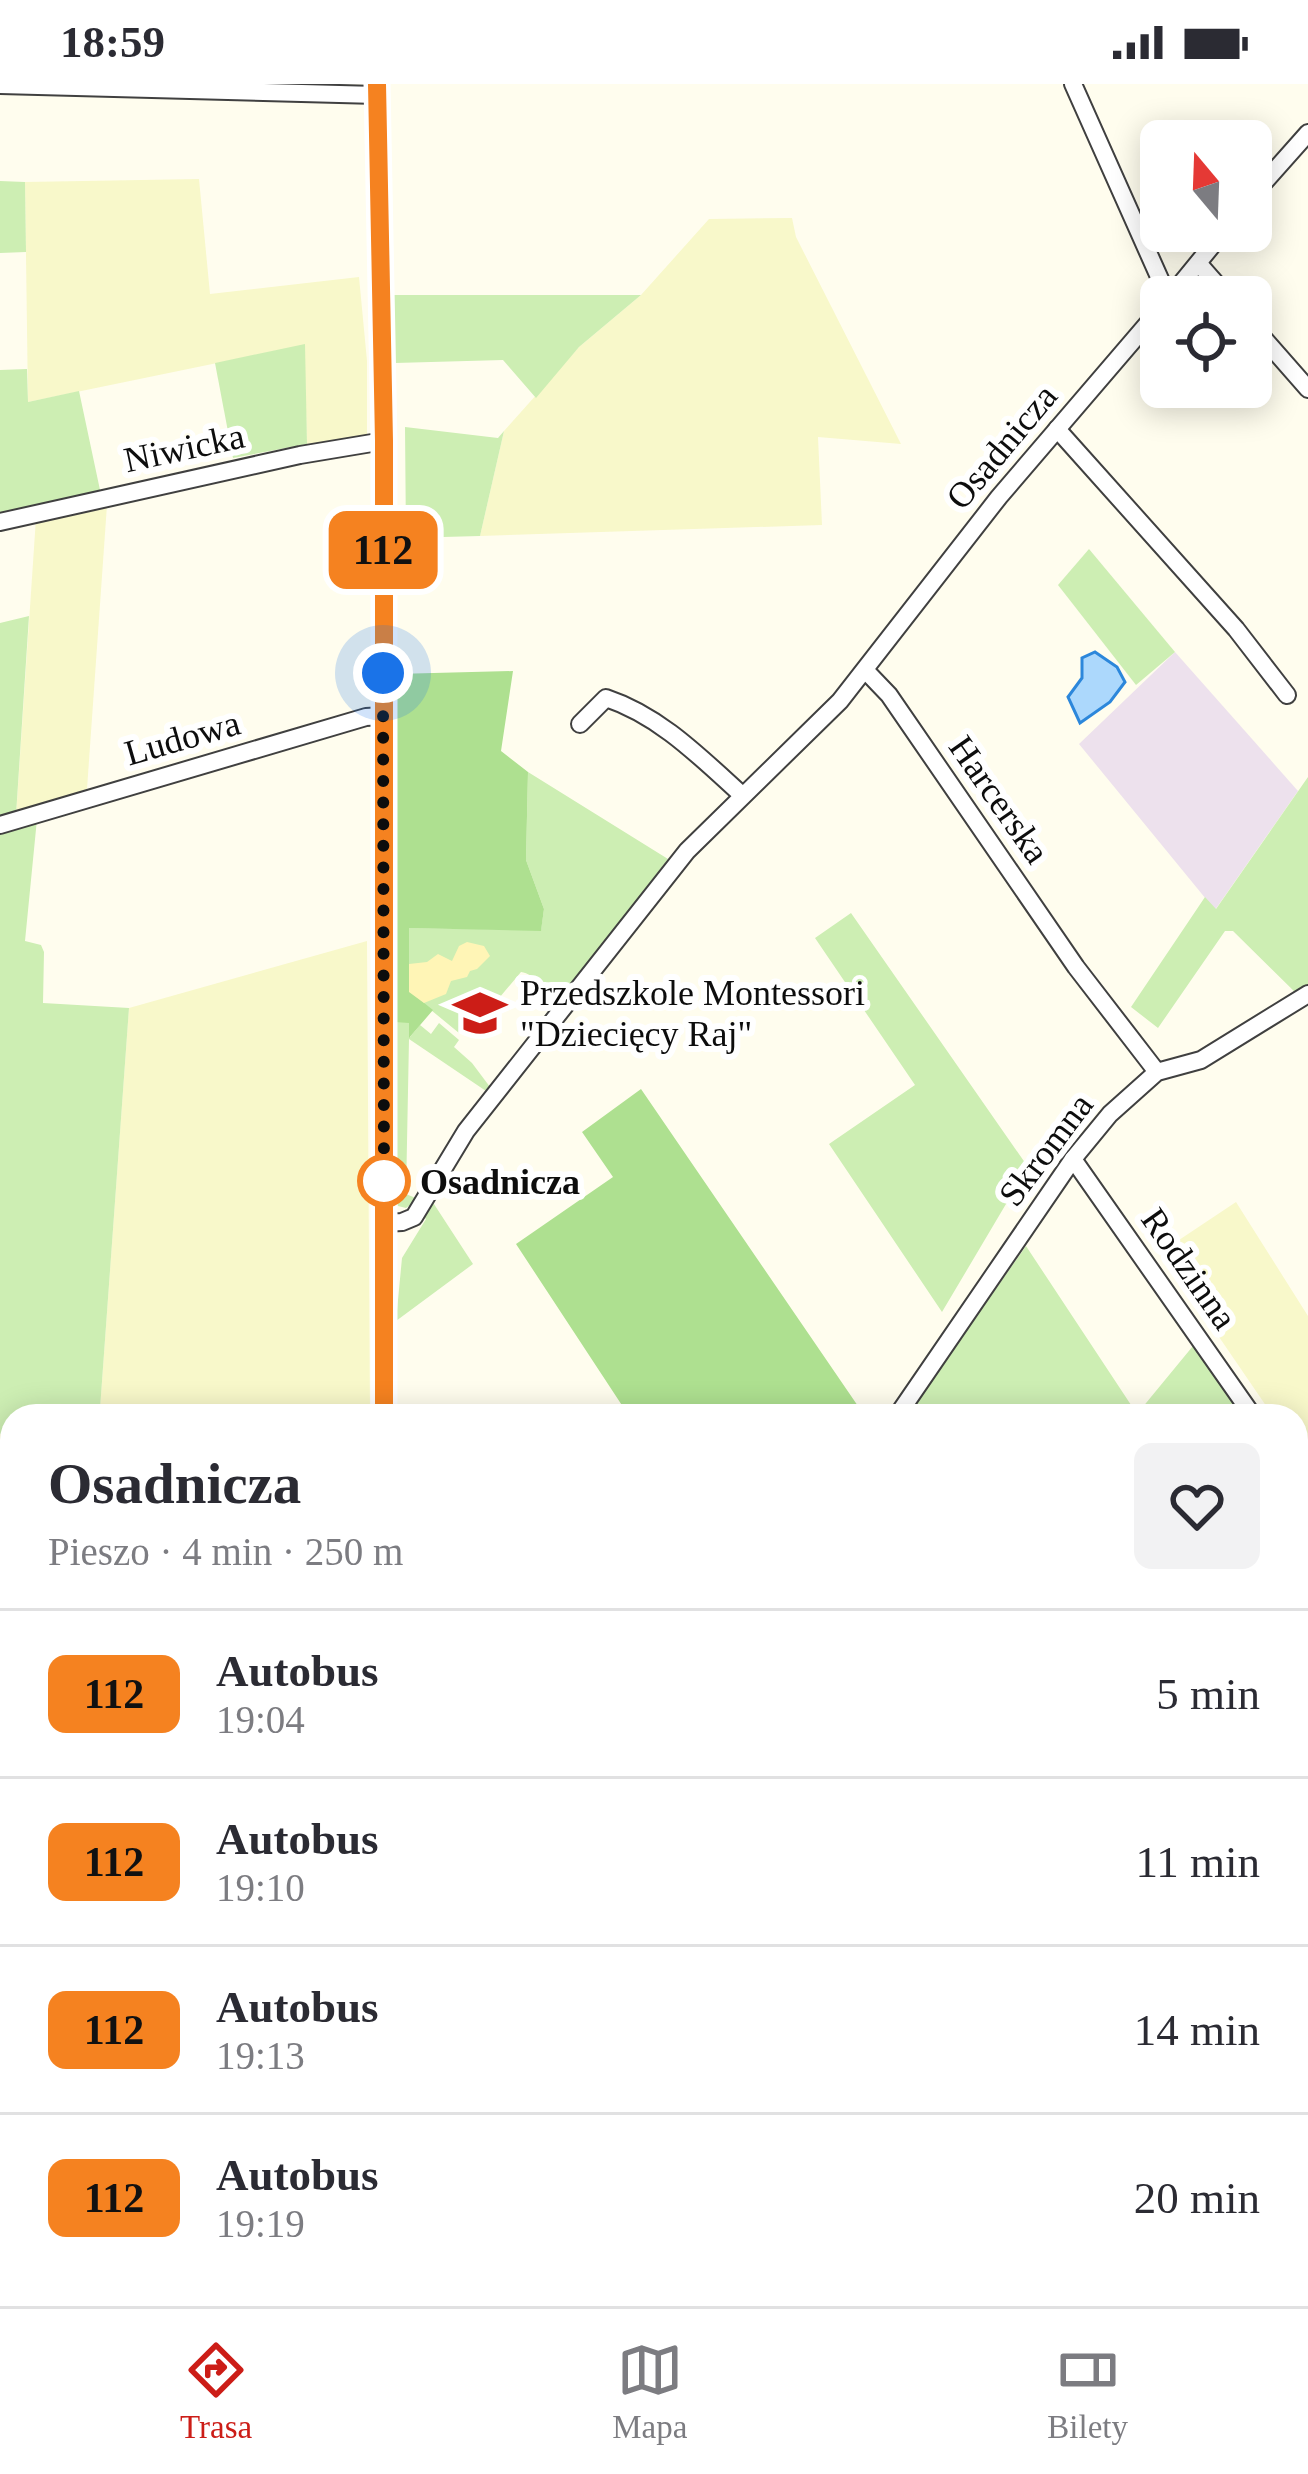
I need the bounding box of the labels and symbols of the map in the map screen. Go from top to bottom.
north arrow [1140,120,1272,252]
street label: Osadnicza [938,376,1065,517]
street label: Niwicka [120,416,248,480]
line badge: 112 [314,511,452,589]
your location [353,643,413,703]
street label: Ludowa [120,702,245,773]
street label: Harcerska [941,728,1057,871]
place label: Przedszkole Montessori "Dziecięcy Raj" [520,973,865,1054]
school or university icon: Przedszkole Montessori "Dziecięcy Raj" [451,984,509,1042]
street label: Skromna [991,1086,1101,1214]
marker: Osadnicza [359,1156,409,1206]
place label: Osadnicza [420,1162,580,1202]
street label: Rodzinna [1133,1201,1245,1337]

